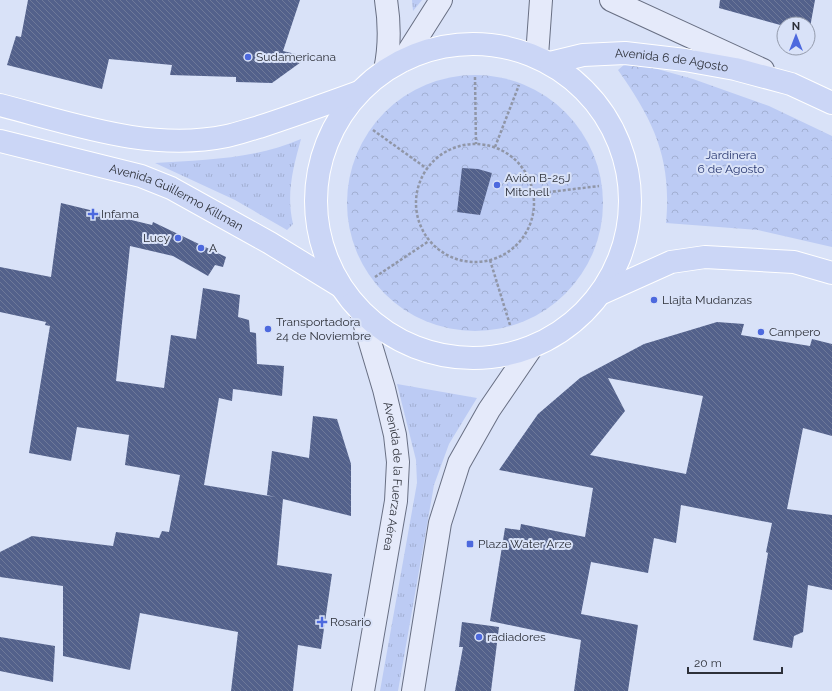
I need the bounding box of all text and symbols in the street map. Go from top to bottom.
north arrow [776,16,816,56]
text: N [792,20,800,33]
street label: Avenida 6 de Agosto [614,46,729,75]
place label: Sudamericana [256,50,336,64]
marker: Sudamericana [243,52,253,62]
park label: Jardinera 6 de Agosto [698,148,764,176]
street label: Avenida Guillermo Killman [108,161,246,234]
place label: Avión B-25J Mitchell [505,171,571,199]
marker: Avión B-25J Mitchell [492,180,502,190]
place label: Infama [101,207,139,221]
marker: Infama [88,209,98,219]
place label: Lucy [143,231,170,245]
marker: Lucy [173,233,183,243]
place label: A [209,241,217,255]
marker: A [196,243,206,253]
place label: Llajta Mudanzas [662,293,752,307]
marker: Llajta Mudanzas [649,295,659,305]
place label: Transportadora 24 de Noviembre [276,315,371,343]
marker: Transportadora 24 de Noviembre [263,324,273,334]
place label: Campero [769,325,820,339]
marker: Campero [756,327,766,337]
street label: Avenida de la Fuerza Aérea [380,400,405,552]
place label: Plaza Water Arze [478,537,571,551]
marker: Plaza Water Arze [465,539,475,549]
place label: Rosario [330,615,371,629]
marker: Rosario [317,617,327,627]
place label: radiadores [487,630,546,644]
marker: radiadores [474,632,484,642]
scale bar [688,649,782,675]
text: 20 m [694,656,722,670]

